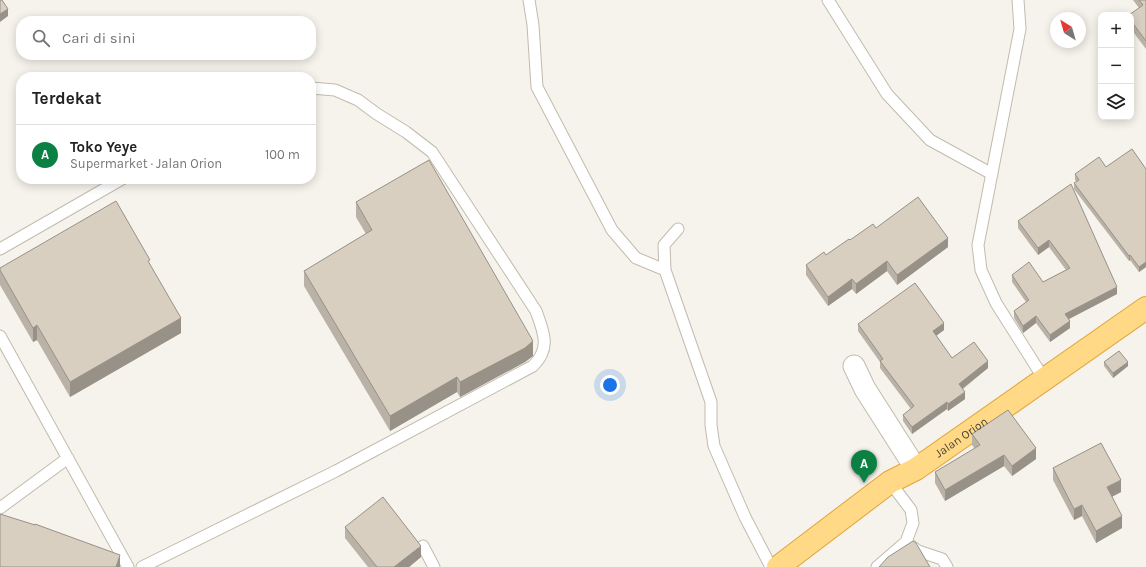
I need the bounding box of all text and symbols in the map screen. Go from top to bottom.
north arrow [1050,12,1086,48]
map controls [1098,12,1134,120]
button: + [1098,12,1134,48]
search box [16,16,316,60]
icon: search [30,27,52,49]
text: Cari di sini [62,29,136,47]
button: − [1098,48,1134,84]
button: layers [1098,84,1134,120]
text: Terdekat [32,88,101,108]
text: Toko Yeye [70,138,137,156]
text: A [41,147,49,162]
text: 100 m [265,147,300,162]
text: Supermarket · Jalan Orion [70,156,222,171]
your location [600,375,620,395]
street label: Jalan Orion [932,414,990,461]
pin: A [851,450,877,483]

